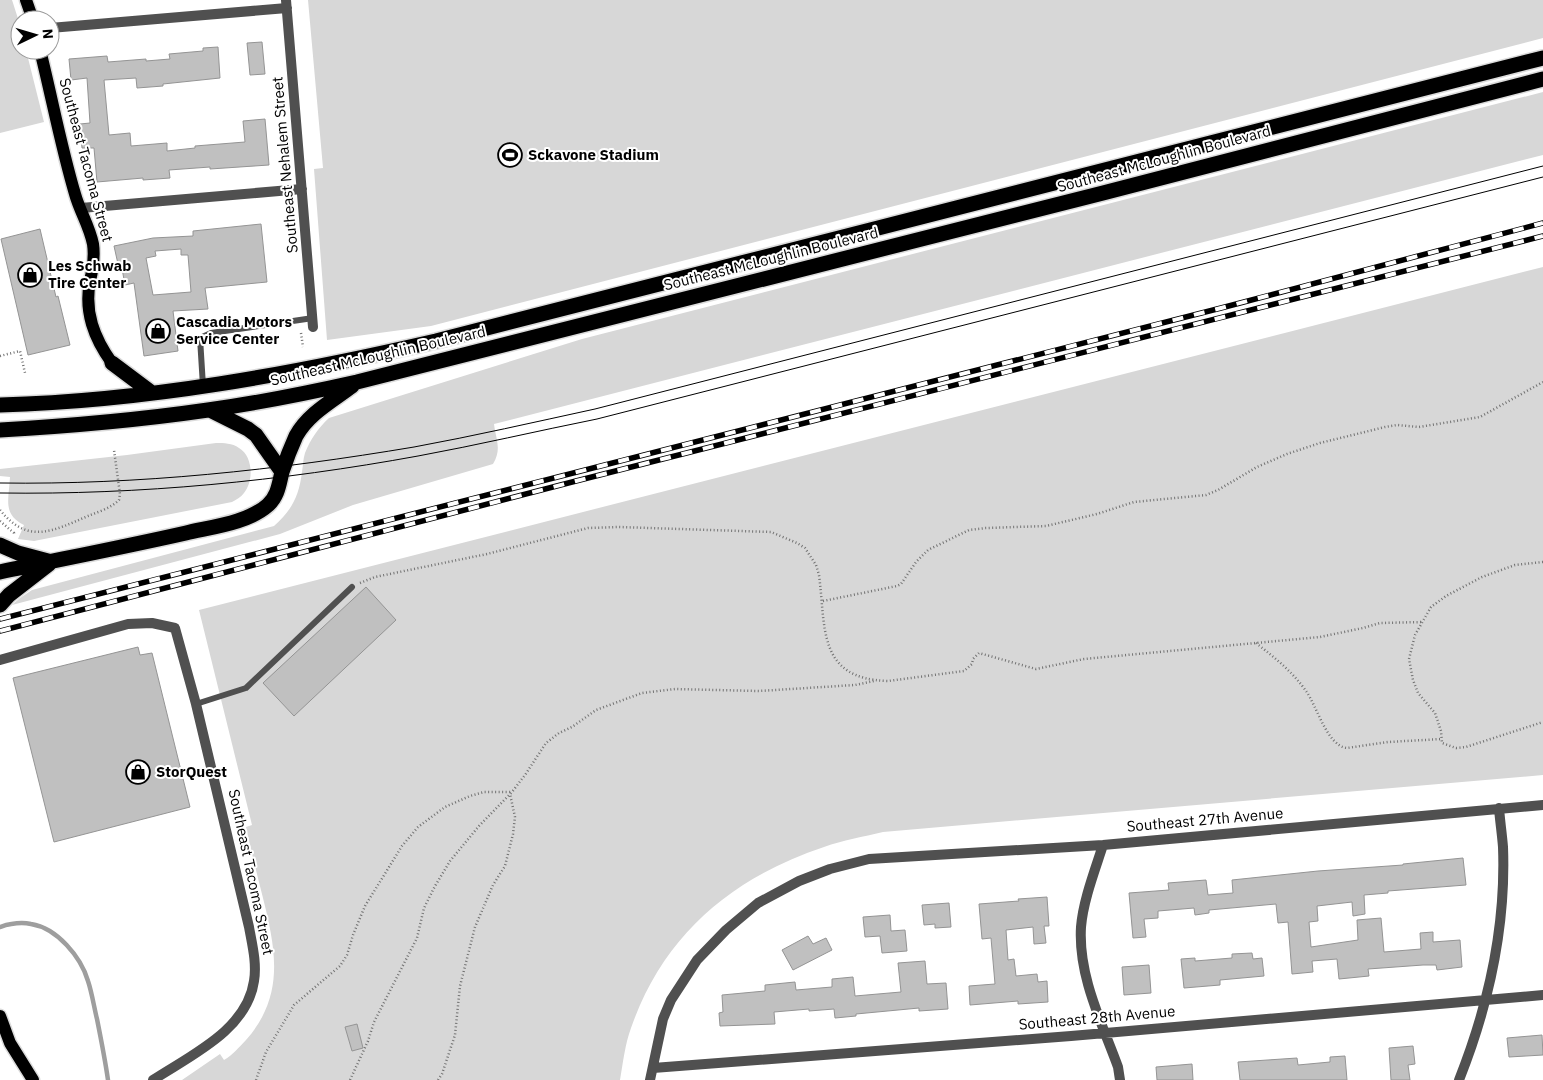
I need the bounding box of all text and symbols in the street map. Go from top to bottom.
north arrow [10,10,60,60]
text: N [39,28,57,40]
street label: Southeast Tacoma Street [55,76,118,244]
street label: Southeast Nehalem Street [267,76,302,254]
street label: Southeast McLoughlin Boulevard [1055,121,1273,196]
sports icon: Sckavone Stadium [497,142,523,168]
place label: Sckavone Stadium [528,145,659,164]
street label: Southeast McLoughlin Boulevard [662,223,880,294]
place label: Les Schwab Tire Center [48,256,131,292]
shop icon: Les Schwab Tire Center [17,262,43,288]
place label: Cascadia Motors Service Center [176,312,292,348]
shop icon: Cascadia Motors Service Center [145,318,171,344]
street label: Southeast McLoughlin Boulevard [268,321,487,390]
shop icon: StorQuest [125,759,151,785]
place label: StorQuest [156,762,227,781]
street label: Southeast Tacoma Street [225,787,278,956]
street label: Southeast 27th Avenue [1126,803,1284,836]
street label: Southeast 28th Avenue [1018,1001,1176,1034]

